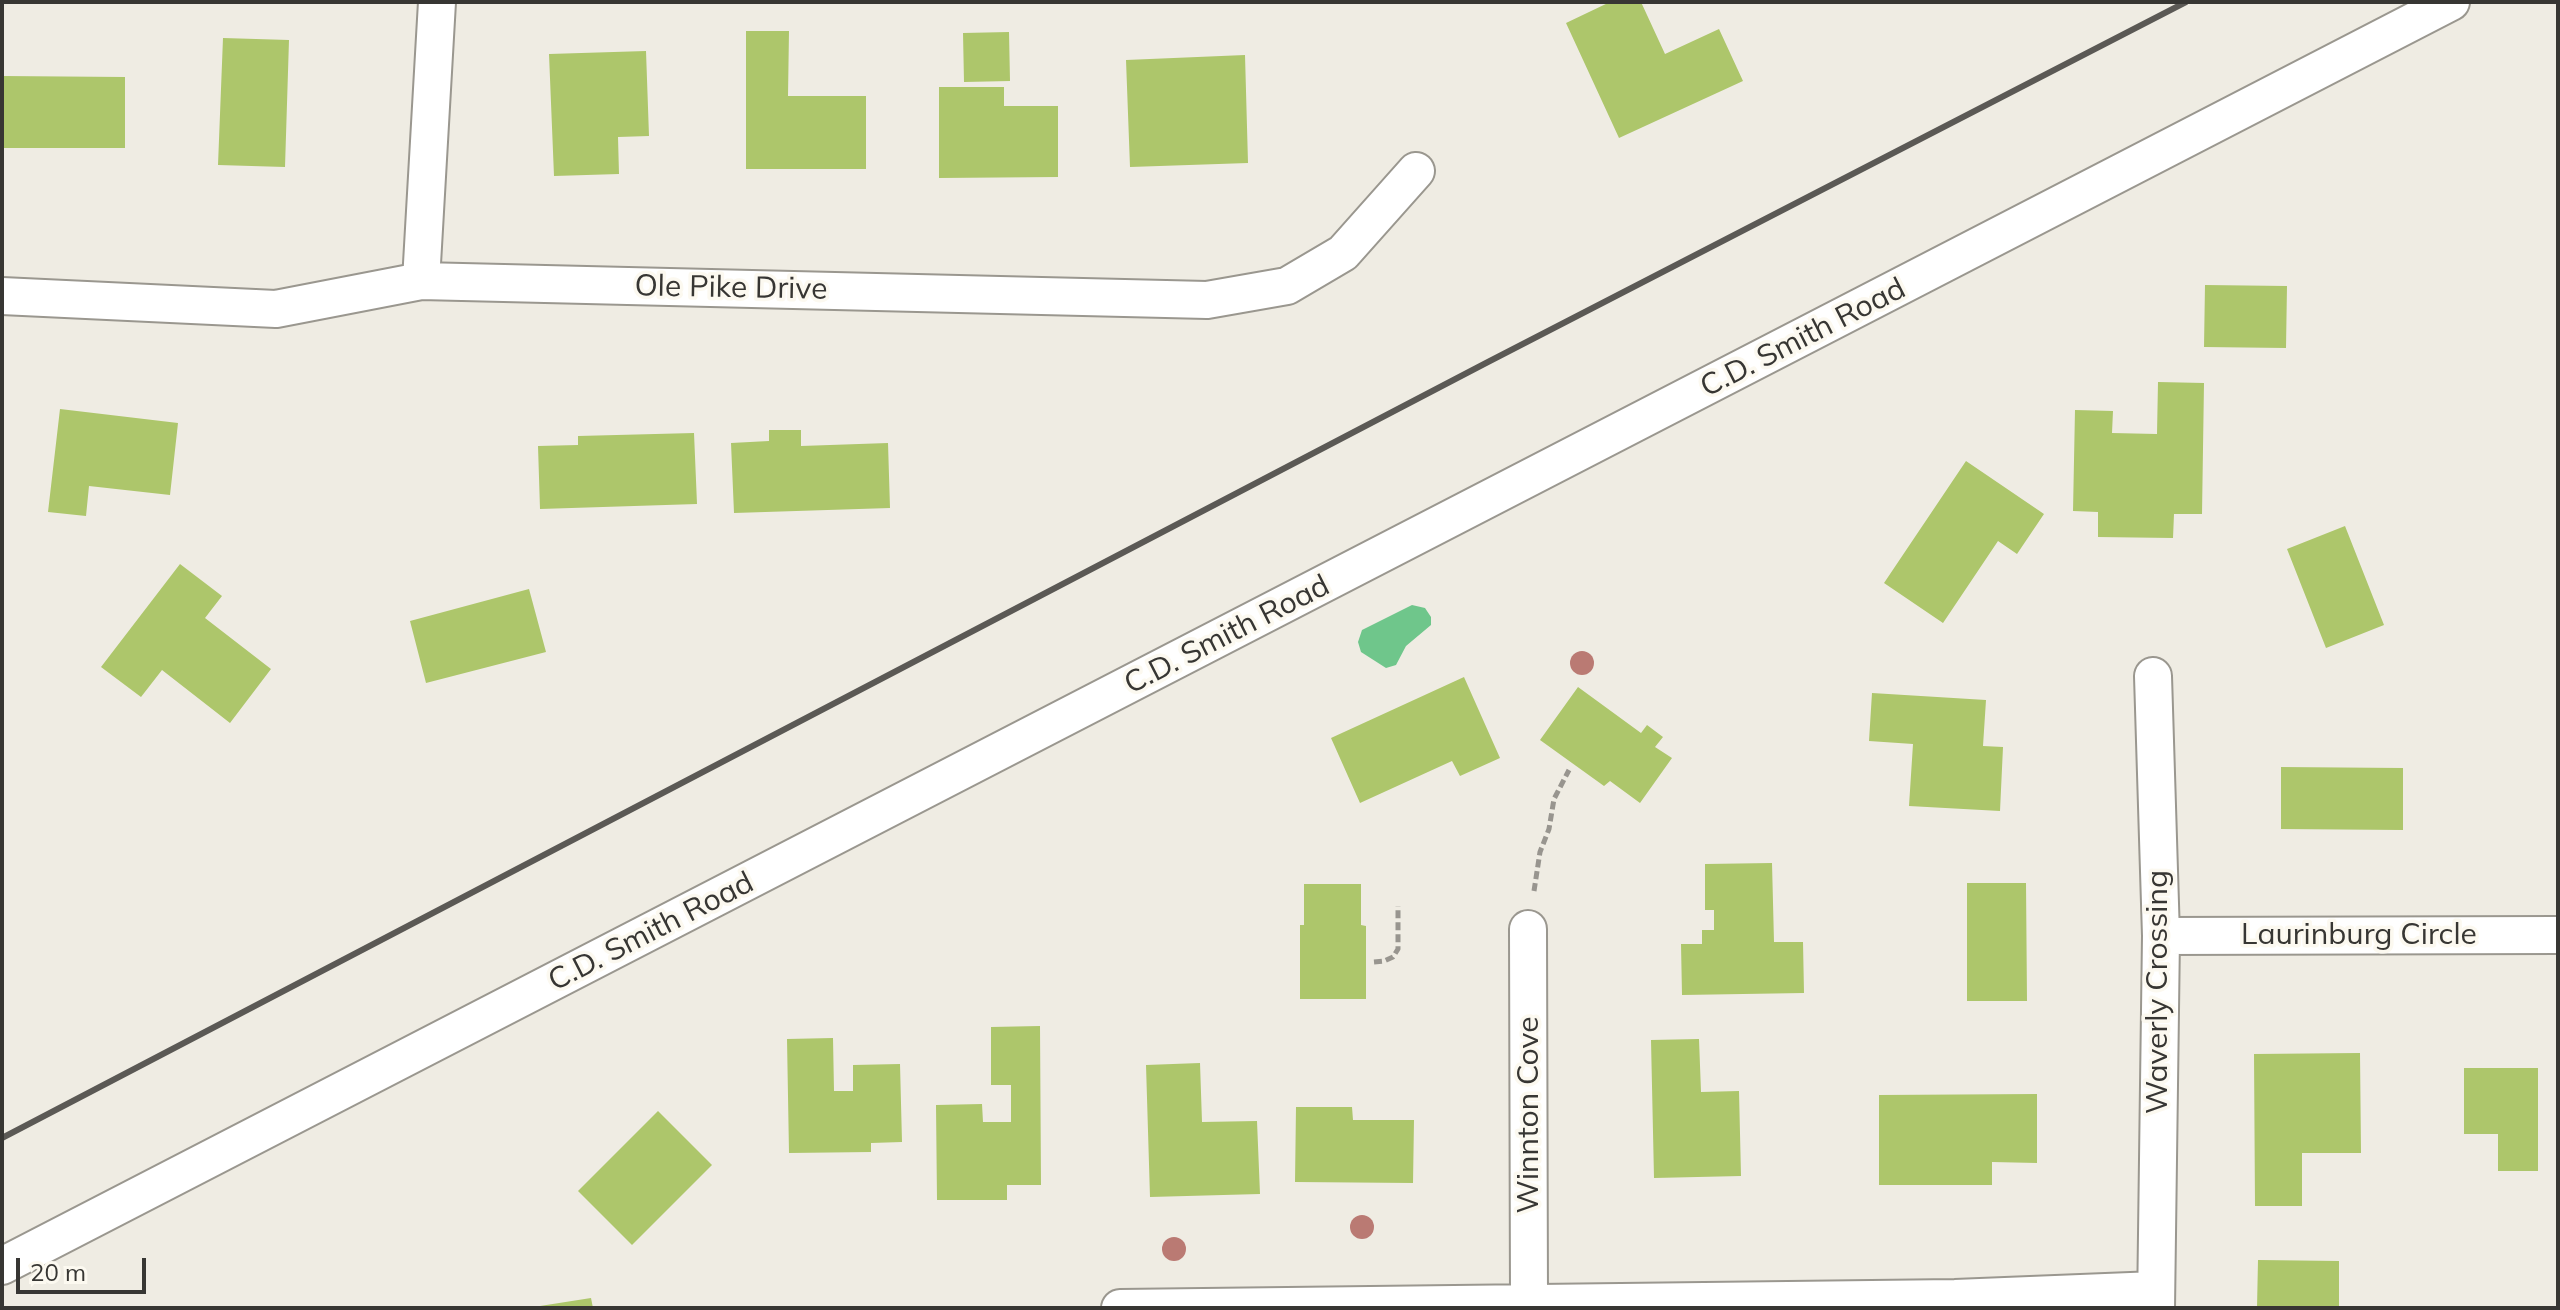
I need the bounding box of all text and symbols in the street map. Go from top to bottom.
street label: Ole Pike Drive [634,268,828,308]
street label: C.D. Smith Road [1694,271,1912,405]
street label: C.D. Smith Road [1118,568,1336,702]
street label: C.D. Smith Road [542,865,760,999]
street label: Waverly Crossing [2140,870,2176,1114]
street label: Laurinburg Circle [2241,917,2477,953]
street label: Winnton Cove [1511,1017,1547,1213]
scale bar [20,1242,150,1292]
text: 20 m [30,1257,86,1287]

